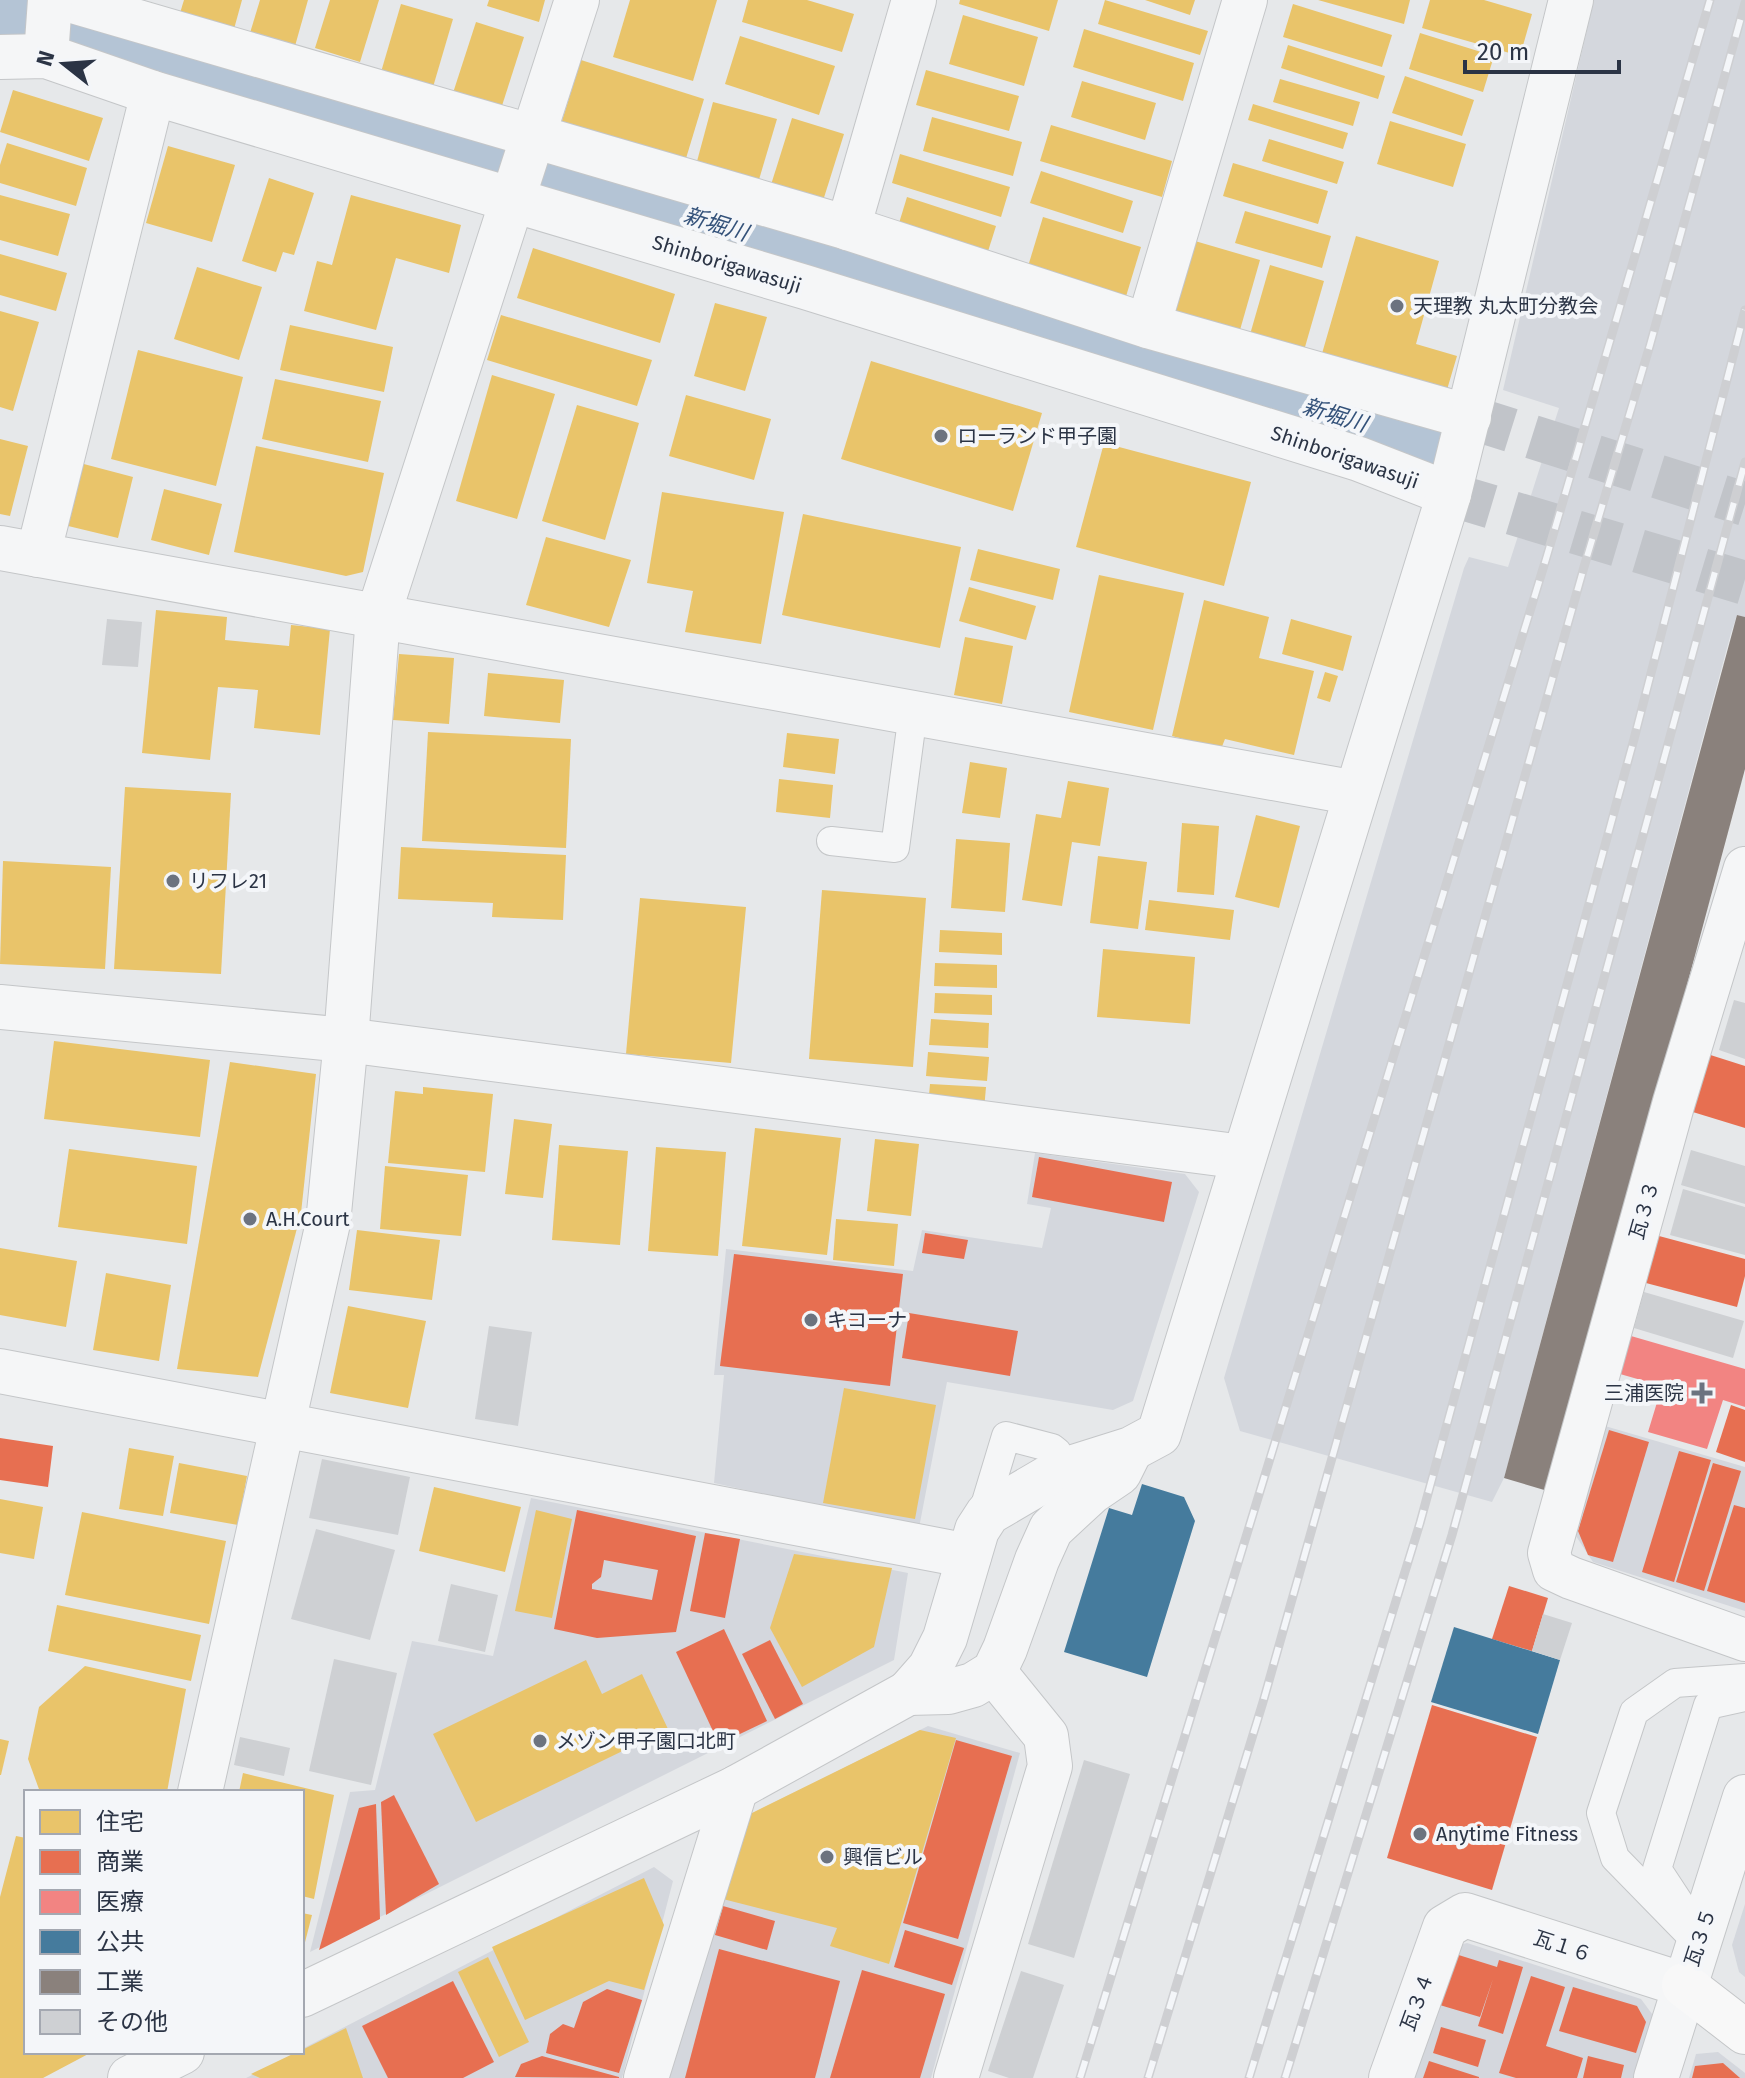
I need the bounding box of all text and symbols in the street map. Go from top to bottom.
north arrow [24,24,104,104]
scale bar [1465,24,1619,74]
text: 20 m [1477,38,1529,66]
text: N [30,47,60,69]
water label: 新堀川 [680,201,753,247]
street label: Shinborigawasuji [650,230,804,298]
place label: 天理教 丸太町分教会 [1413,294,1598,318]
marker: 天理教 丸太町分教会 [1388,297,1406,315]
water label: 新堀川 [1299,392,1372,438]
street label: Shinborigawasuji [1268,420,1422,494]
place label: ローランド甲子園 [957,424,1117,448]
marker: ローランド甲子園 [932,427,950,445]
place label: リフレ21 [189,869,267,893]
marker: リフレ21 [164,872,182,890]
street label: 瓦３３ [1624,1178,1664,1242]
place label: A.H.Court [266,1207,350,1231]
marker: A.H.Court [241,1210,259,1228]
place label: キコーナ [827,1308,907,1332]
marker: キコーナ [802,1311,820,1329]
place label: 三浦医院 [1604,1381,1684,1405]
marker: 三浦医院 [1691,1382,1713,1404]
place label: メゾン甲子園口北町 [556,1729,736,1753]
marker: メゾン甲子園口北町 [531,1732,549,1750]
legend [24,1790,304,2054]
text: 住宅 [96,1808,144,1836]
place label: Anytime Fitness [1436,1822,1578,1846]
marker: Anytime Fitness [1411,1825,1429,1843]
place label: 興信ビル [843,1845,923,1869]
text: 商業 [96,1848,144,1876]
marker: 興信ビル [818,1848,836,1866]
text: 医療 [96,1888,144,1916]
street label: 瓦３５ [1679,1905,1721,1969]
street label: 瓦１６ [1531,1925,1595,1967]
text: 公共 [96,1928,144,1956]
text: 工業 [96,1968,144,1996]
street label: 瓦３４ [1395,1970,1439,2034]
text: その他 [96,2008,168,2036]

